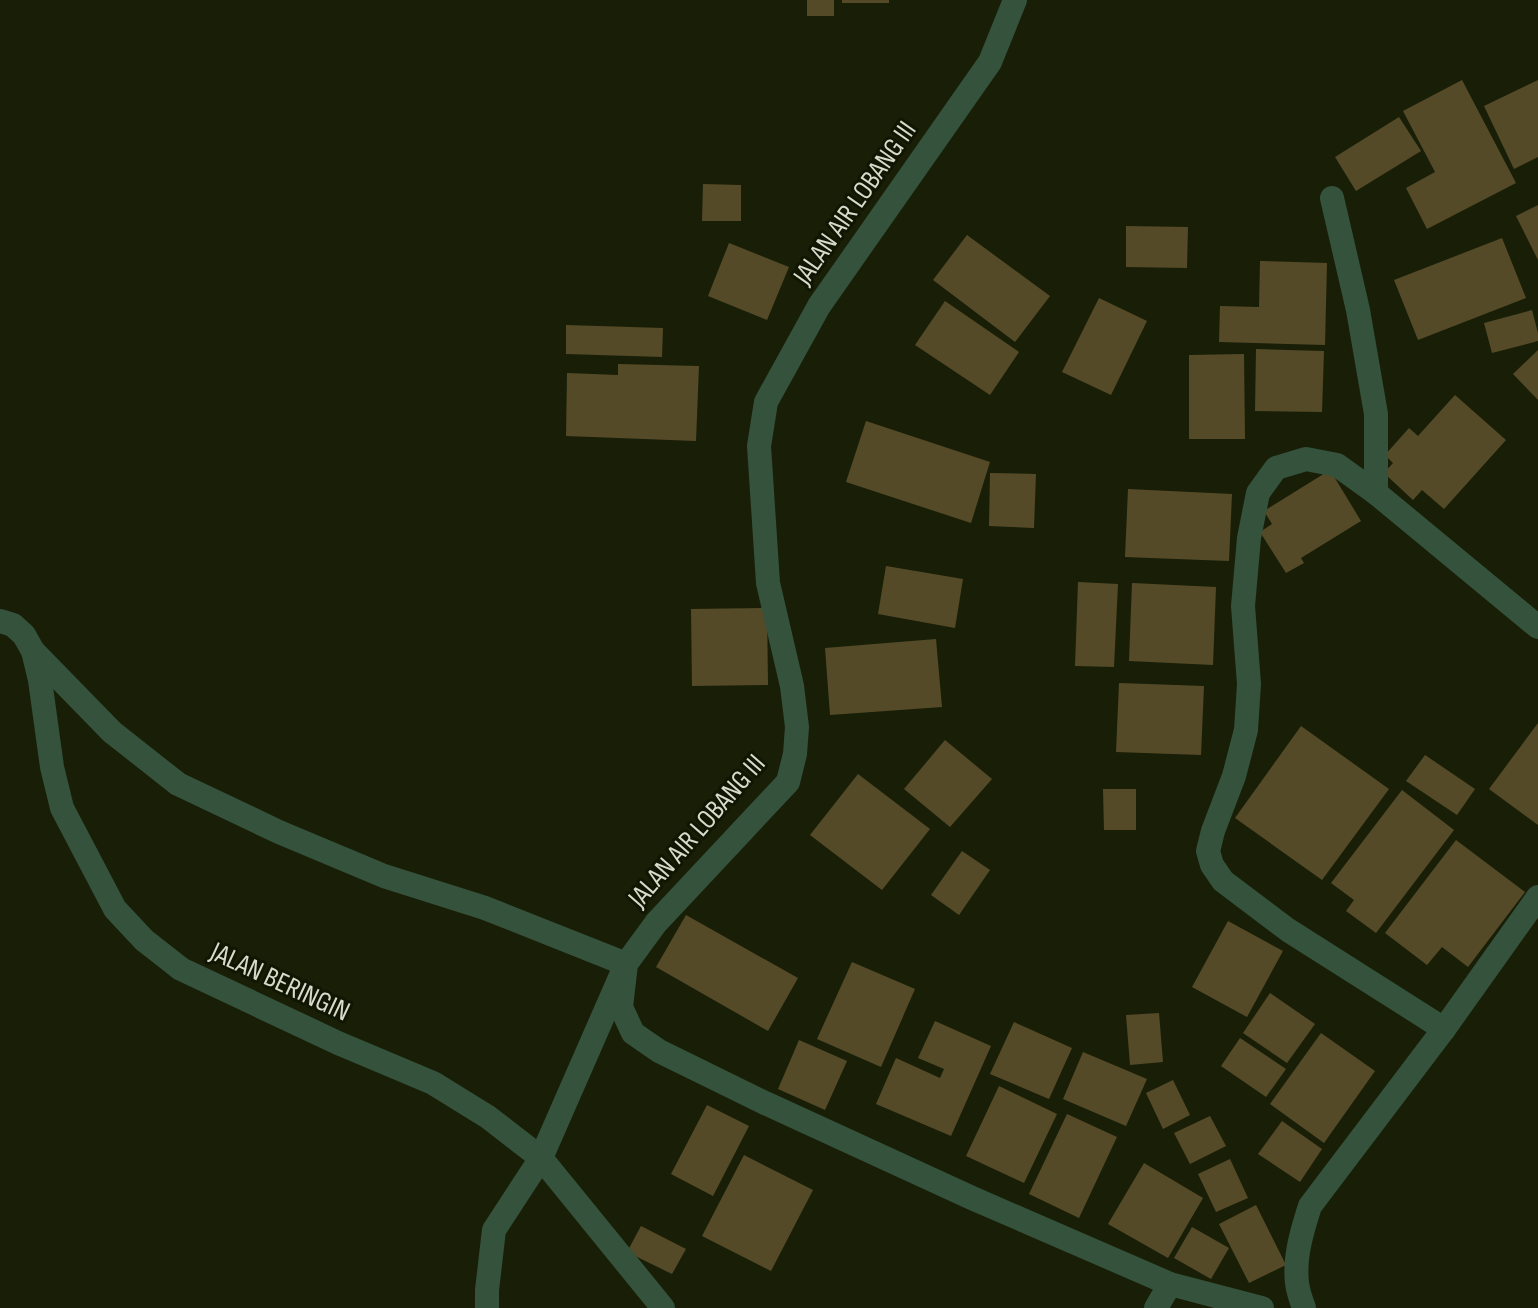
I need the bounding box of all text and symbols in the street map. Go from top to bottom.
street label: JALAN AIR LOBANG III [786,115,924,292]
street label: JALAN AIR LOBANG III [621,748,772,915]
street label: JALAN BERINGIN [204,935,355,1029]

